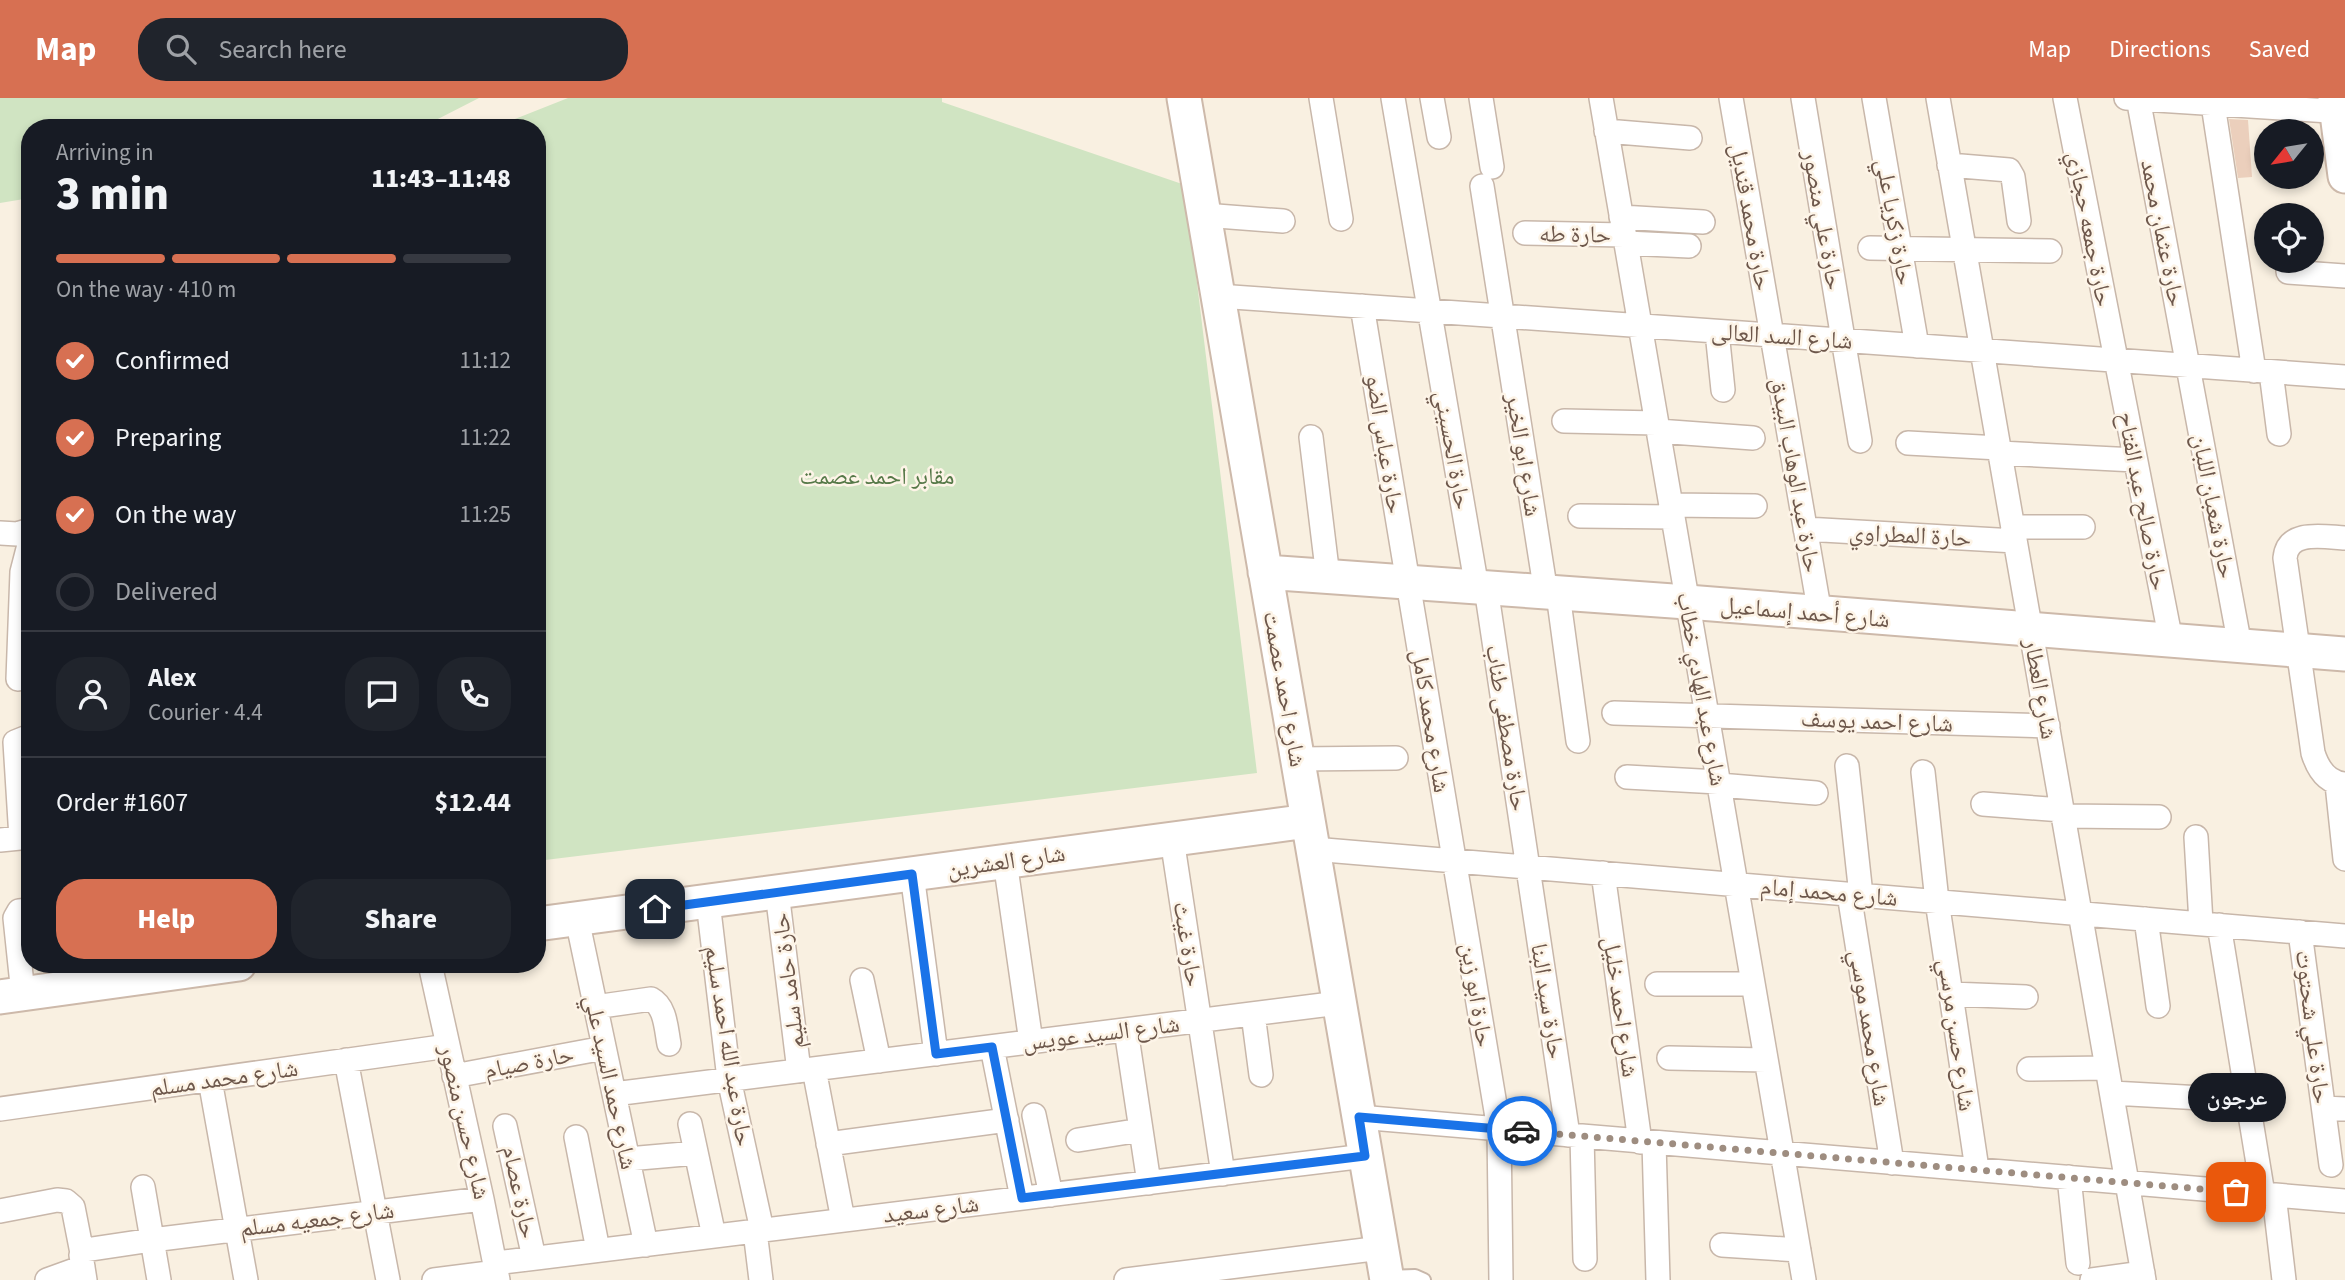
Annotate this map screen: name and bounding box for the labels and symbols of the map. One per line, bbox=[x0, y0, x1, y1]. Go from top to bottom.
north arrow bbox=[2254, 119, 2324, 189]
street label: حارة محمد قنديل bbox=[1720, 141, 1781, 294]
street label: حارة علي منصور bbox=[1792, 146, 1852, 293]
street label: حارة جمعه حجازي bbox=[2056, 149, 2122, 310]
street label: حارة زكريا علي bbox=[1865, 156, 1923, 288]
street label: حارة عثمان محمد bbox=[2131, 157, 2194, 310]
street label: حارة طه bbox=[1539, 216, 1611, 253]
street label: شارع السد العالى bbox=[1710, 314, 1854, 359]
street label: حارة عباس الضو bbox=[1356, 372, 1413, 516]
street label: حارة عبد الوهاب البيدق bbox=[1761, 375, 1830, 575]
street label: حارة الحسيني bbox=[1424, 388, 1480, 512]
street label: شارع ابو الخير bbox=[1496, 390, 1550, 519]
street label: حارة صالح عبد الفتاح bbox=[2108, 409, 2177, 593]
street label: حارة شعبان اللبان bbox=[2182, 431, 2245, 581]
park label: مقابر احمد عصمت bbox=[800, 459, 954, 494]
street label: حارة المطراوي bbox=[1848, 515, 1972, 557]
street label: شارع أحمد إسماعيل bbox=[1719, 588, 1891, 637]
street label: شارع عبد الهادي خطاب bbox=[1666, 589, 1736, 789]
street label: شارع احمد عصمت bbox=[1254, 608, 1315, 770]
street label: شارع العطار bbox=[2014, 635, 2067, 742]
street label: حارة مصطفى طناب bbox=[1476, 642, 1537, 814]
street label: شارع محمد كامل bbox=[1402, 647, 1459, 795]
street label: شارع احمد يوسف bbox=[1800, 701, 1954, 742]
street label: شارع العشرين bbox=[945, 836, 1067, 887]
street label: شارع محمد إمام bbox=[1759, 869, 1899, 916]
pin bbox=[625, 879, 685, 939]
street label: حارة غيث bbox=[1164, 899, 1211, 989]
street label: حارة حامد سليم bbox=[763, 911, 814, 1051]
street label: شارع احمد خليل bbox=[1593, 935, 1648, 1080]
street label: حارة ابو زين bbox=[1451, 940, 1502, 1050]
street label: حارة سيد البنا bbox=[1521, 941, 1574, 1061]
street label: حارة عبد الله احمد سليم bbox=[695, 943, 762, 1149]
street label: شارع محمد موسي bbox=[1839, 947, 1899, 1109]
street label: حارة علي شحتوت bbox=[2285, 948, 2339, 1106]
street label: شارع حسن مرسي bbox=[1927, 957, 1985, 1114]
street label: شارع حمد السيد علي bbox=[574, 992, 646, 1173]
street label: شارع السيد عويس bbox=[1021, 1007, 1182, 1060]
street label: حارة صيام bbox=[481, 1037, 577, 1088]
street label: شارع حسن منصور bbox=[430, 1040, 499, 1203]
street label: شارع محمد مسلم bbox=[148, 1051, 300, 1106]
callout: عرجون bbox=[2187, 1073, 2285, 1122]
courier bbox=[1487, 1096, 1557, 1166]
street label: حارة عصام bbox=[493, 1143, 546, 1242]
pin bbox=[2206, 1162, 2266, 1222]
street label: شارع سعيد bbox=[881, 1186, 981, 1233]
street label: شارع جمعيه مسلم bbox=[238, 1193, 396, 1246]

